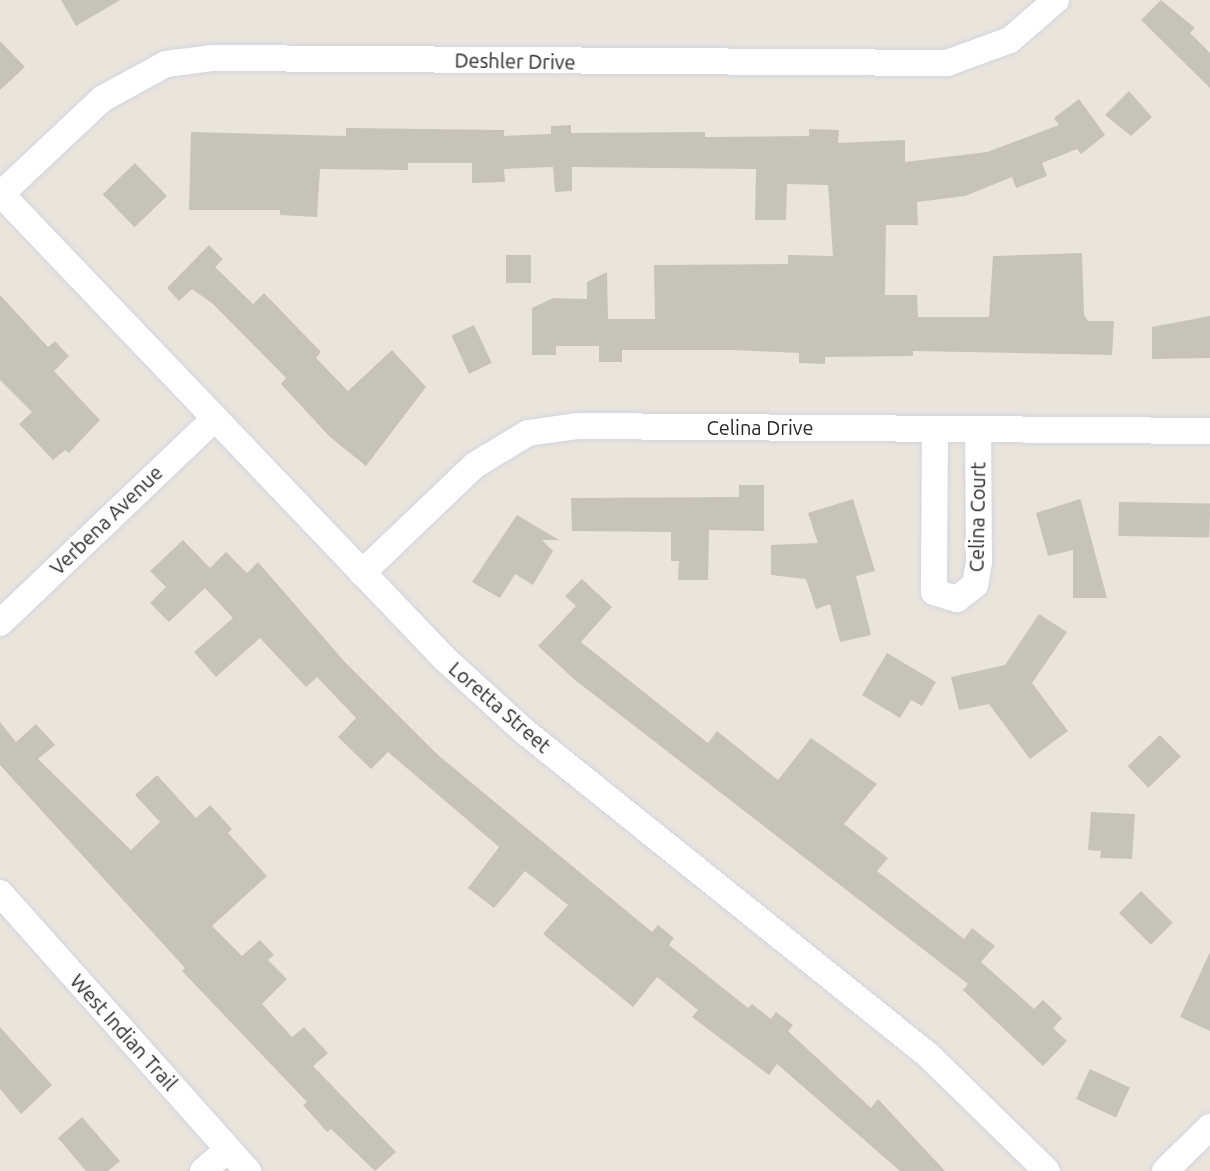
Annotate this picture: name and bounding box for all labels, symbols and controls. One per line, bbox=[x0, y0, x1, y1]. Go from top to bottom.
street label: Deshler Drive bbox=[454, 48, 576, 74]
street label: Celina Drive bbox=[707, 415, 813, 439]
street label: Verbena Avenue bbox=[45, 460, 167, 580]
street label: Celina Court bbox=[964, 462, 990, 572]
street label: Loretta Street bbox=[444, 656, 556, 758]
street label: West Indian Trail bbox=[66, 969, 182, 1095]

